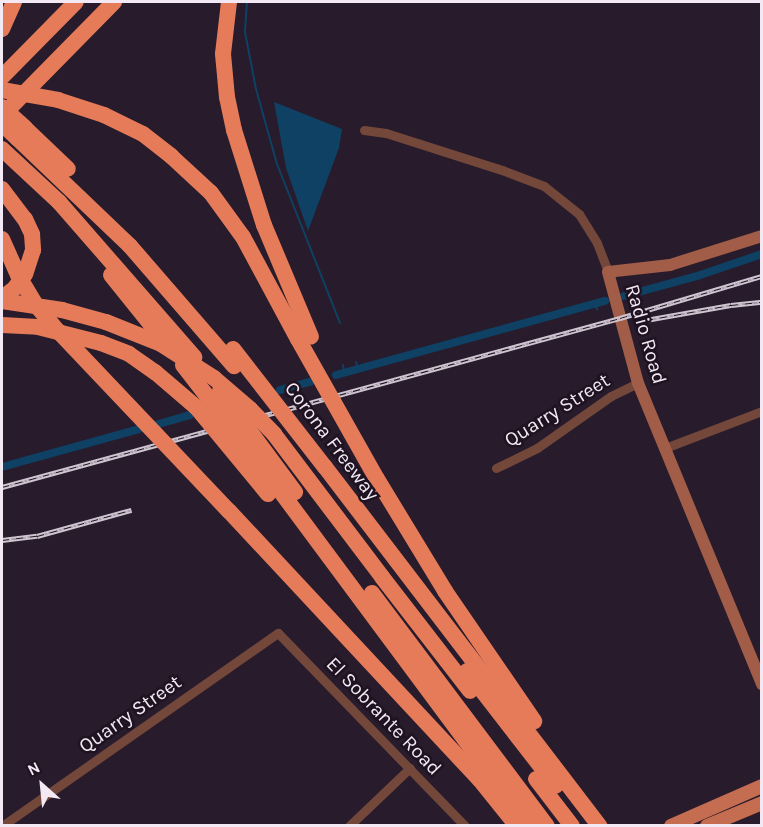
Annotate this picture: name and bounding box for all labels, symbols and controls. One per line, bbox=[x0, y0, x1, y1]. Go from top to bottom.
street label: Radio Road bbox=[620, 281, 672, 387]
street label: Quarry Street bbox=[500, 368, 614, 452]
street label: Corona Freeway bbox=[280, 377, 384, 505]
street label: El Sobrante Road bbox=[321, 652, 447, 780]
street label: Quarry Street bbox=[74, 670, 186, 758]
north arrow bbox=[12, 755, 72, 815]
text: N bbox=[24, 757, 43, 780]

